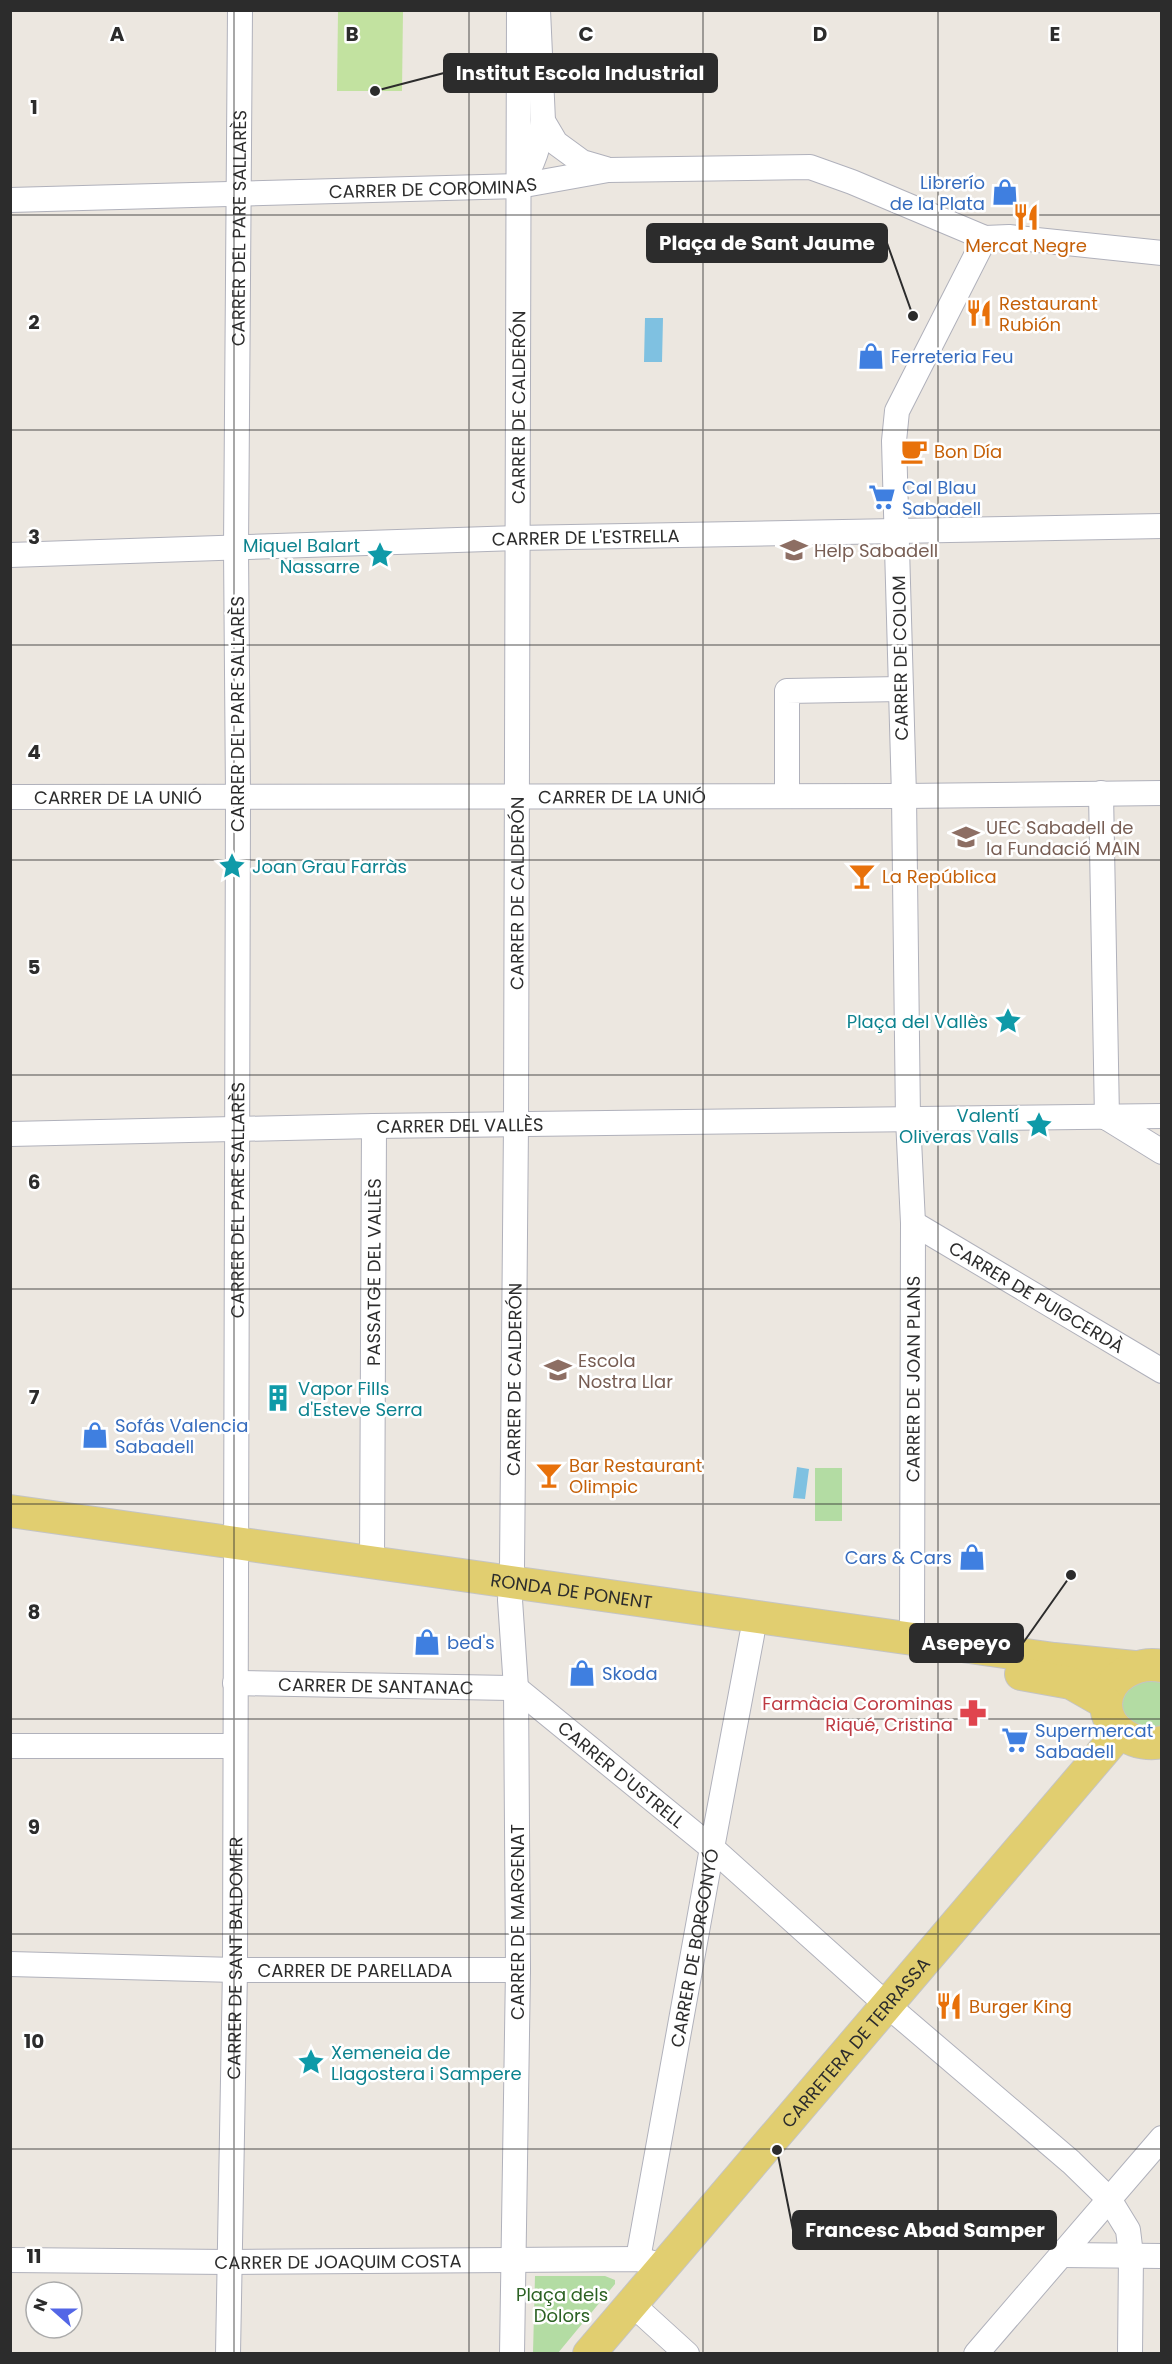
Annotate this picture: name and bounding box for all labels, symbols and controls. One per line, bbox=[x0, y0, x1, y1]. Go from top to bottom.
text: A bbox=[110, 20, 125, 48]
text: B bbox=[345, 20, 359, 48]
text: C bbox=[578, 20, 594, 48]
text: D bbox=[813, 20, 827, 48]
text: E bbox=[1050, 20, 1060, 48]
callout: Institut Escola Industrial bbox=[444, 54, 717, 92]
text: Institut Escola Industrial bbox=[456, 59, 704, 87]
text: 1 bbox=[30, 93, 38, 121]
street label: CARRER DEL PARE SALLARÈS bbox=[225, 110, 252, 346]
place label: Librerío de la Plata bbox=[890, 170, 985, 216]
street label: CARRER DE COROMINAS bbox=[328, 171, 539, 204]
shop icon: Librerío de la Plata bbox=[990, 177, 1020, 207]
restaurant icon: Mercat Negre bbox=[1011, 202, 1041, 232]
callout: Plaça de Sant Jaume bbox=[647, 224, 887, 262]
text: Plaça de Sant Jaume bbox=[659, 229, 875, 257]
place label: Mercat Negre bbox=[965, 233, 1087, 258]
place label: Restaurant Rubión bbox=[999, 291, 1098, 337]
restaurant icon: Restaurant Rubión bbox=[964, 298, 994, 328]
text: 2 bbox=[28, 308, 40, 336]
street label: CARRER DE CALDERÓN bbox=[505, 311, 531, 504]
shop icon: Ferreteria Feu bbox=[856, 341, 886, 371]
place label: Ferreteria Feu bbox=[891, 344, 1013, 369]
cafe icon: Bon Día bbox=[899, 436, 929, 466]
place label: Bon Día bbox=[934, 439, 1002, 464]
place label: Cal Blau Sabadell bbox=[902, 475, 981, 521]
supermarket icon: Cal Blau Sabadell bbox=[867, 482, 897, 512]
street label: CARRER DE L'ESTRELLA bbox=[491, 522, 680, 551]
text: 3 bbox=[28, 523, 40, 551]
place label: Miquel Balart Nassarre bbox=[243, 533, 360, 579]
school or university icon: Help Sabadell bbox=[779, 535, 809, 565]
place label: Help Sabadell bbox=[814, 538, 938, 563]
place icon: Miquel Balart Nassarre bbox=[365, 540, 395, 570]
street label: CARRER DE COLOM bbox=[886, 575, 914, 741]
street label: CARRER DEL PARE SALLARÈS bbox=[225, 596, 250, 832]
text: 4 bbox=[27, 738, 41, 766]
street label: CARRER DE LA UNIÓ bbox=[34, 784, 202, 809]
street label: CARRER DE LA UNIÓ bbox=[538, 784, 706, 809]
street label: CARRER DE CALDERÓN bbox=[504, 797, 529, 990]
place label: UEC Sabadell de la Fundació MAIN bbox=[986, 815, 1140, 861]
school or university icon: UEC Sabadell de la Fundació MAIN bbox=[951, 822, 981, 852]
place icon: Joan Grau Farràs bbox=[217, 851, 247, 881]
place label: Joan Grau Farràs bbox=[252, 854, 407, 879]
bar icon: La República bbox=[847, 861, 877, 891]
place label: La República bbox=[882, 864, 997, 889]
text: 5 bbox=[28, 953, 41, 981]
place icon: Plaça del Vallès bbox=[993, 1006, 1023, 1036]
place label: Plaça del Vallès bbox=[847, 1009, 988, 1034]
street label: CARRER DEL PARE SALLARÈS bbox=[224, 1082, 250, 1318]
place label: Valentí Oliveras Valls bbox=[899, 1103, 1019, 1149]
place icon: Valentí Oliveras Valls bbox=[1024, 1110, 1054, 1140]
street label: CARRER DEL VALLÈS bbox=[376, 1111, 544, 1138]
text: 6 bbox=[28, 1168, 40, 1196]
street label: PASSATGE DEL VALLÈS bbox=[360, 1178, 386, 1366]
street label: CARRER DE PUIGCERDÀ bbox=[945, 1235, 1129, 1358]
street label: CARRER DE JOAN PLANS bbox=[900, 1276, 925, 1482]
street label: CARRER DE CALDERÓN bbox=[500, 1283, 527, 1476]
place label: Escola Nostra Llar bbox=[578, 1348, 673, 1394]
school or university icon: Escola Nostra Llar bbox=[543, 1355, 573, 1385]
place label: Vapor Fills d'Esteve Serra bbox=[298, 1376, 423, 1422]
text: 7 bbox=[29, 1383, 40, 1411]
building icon: Vapor Fills d'Esteve Serra bbox=[263, 1383, 293, 1413]
place label: Sofás Valencia Sabadell bbox=[115, 1413, 248, 1459]
shop icon: Sofás Valencia Sabadell bbox=[80, 1420, 110, 1450]
place label: Bar Restaurant Olimpic bbox=[569, 1453, 702, 1499]
bar icon: Bar Restaurant Olimpic bbox=[534, 1460, 564, 1490]
shop icon: Cars & Cars bbox=[957, 1542, 987, 1572]
place label: Cars & Cars bbox=[845, 1545, 952, 1570]
street label: RONDA DE PONENT bbox=[489, 1567, 654, 1614]
text: 8 bbox=[28, 1598, 40, 1626]
callout: Asepeyo bbox=[910, 1624, 1023, 1662]
shop icon: bed's bbox=[412, 1627, 442, 1657]
text: Asepeyo bbox=[921, 1629, 1011, 1657]
place label: bed's bbox=[447, 1630, 495, 1655]
shop icon: Skoda bbox=[567, 1658, 597, 1688]
place label: Skoda bbox=[602, 1661, 658, 1686]
street label: CARRER DE SANTANAC bbox=[278, 1671, 474, 1700]
place label: Farmàcia Corominas Riqué, Cristina bbox=[762, 1691, 953, 1737]
pharmacy icon: Farmàcia Corominas Riqué, Cristina bbox=[958, 1698, 988, 1728]
street label: CARRER D'USTRELL bbox=[553, 1715, 690, 1833]
place label: Supermercat Sabadell bbox=[1035, 1718, 1153, 1764]
supermarket icon: Supermercat Sabadell bbox=[1000, 1725, 1030, 1755]
text: 9 bbox=[28, 1813, 40, 1841]
street label: CARRER DE MARGENAT bbox=[505, 1824, 530, 2020]
street label: CARRER DE SANT BALDOMER bbox=[221, 1836, 248, 2080]
street label: CARRER DE BORGONYÓ bbox=[664, 1847, 724, 2049]
street label: CARRETERA DE TERRASSA bbox=[775, 1951, 935, 2133]
street label: CARRER DE PARELLADA bbox=[257, 1958, 452, 1983]
restaurant icon: Burger King bbox=[934, 1991, 964, 2021]
place label: Burger King bbox=[969, 1994, 1072, 2019]
text: 10 bbox=[24, 2027, 44, 2055]
place label: Xemeneia de Llagostera i Sampere bbox=[331, 2040, 522, 2086]
place icon: Xemeneia de Llagostera i Sampere bbox=[296, 2047, 326, 2077]
callout: Francesc Abad Samper bbox=[793, 2211, 1056, 2249]
text: Francesc Abad Samper bbox=[805, 2216, 1045, 2244]
text: 11 bbox=[26, 2242, 42, 2270]
street label: CARRER DE JOAQUIM COSTA bbox=[214, 2248, 462, 2275]
north arrow bbox=[24, 2280, 84, 2340]
park label: Plaça dels Dolors bbox=[516, 2282, 608, 2328]
text: N bbox=[28, 2295, 53, 2315]

